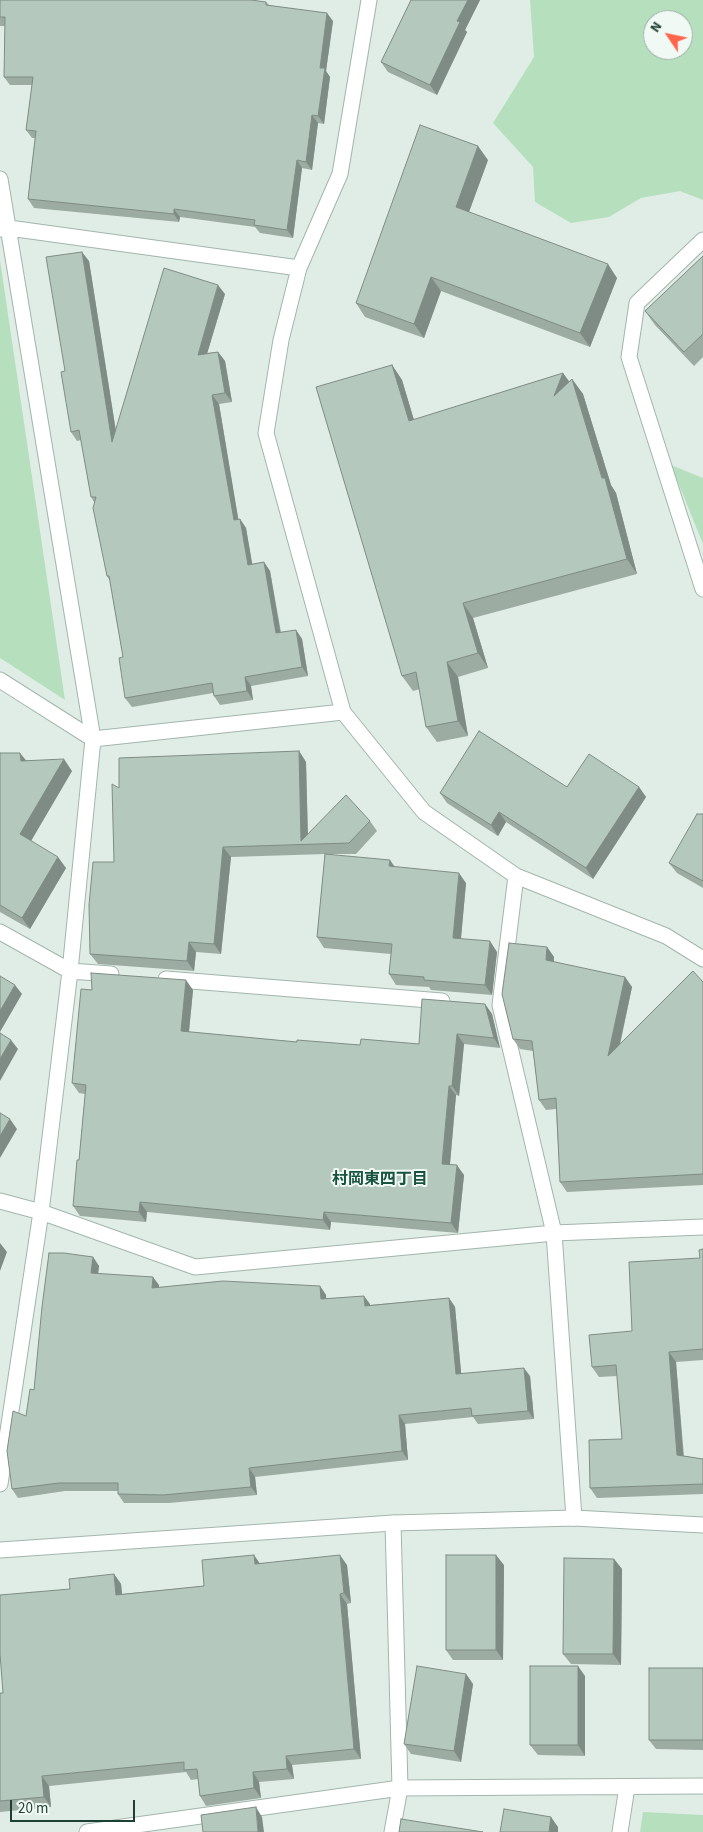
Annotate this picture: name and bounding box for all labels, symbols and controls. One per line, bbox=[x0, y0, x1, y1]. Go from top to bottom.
north arrow bbox=[643, 10, 693, 60]
text: N bbox=[645, 18, 667, 37]
district label: 村岡東四丁目 bbox=[332, 1170, 428, 1190]
scale bar bbox=[12, 1790, 138, 1822]
text: 20 m bbox=[18, 1798, 48, 1819]

